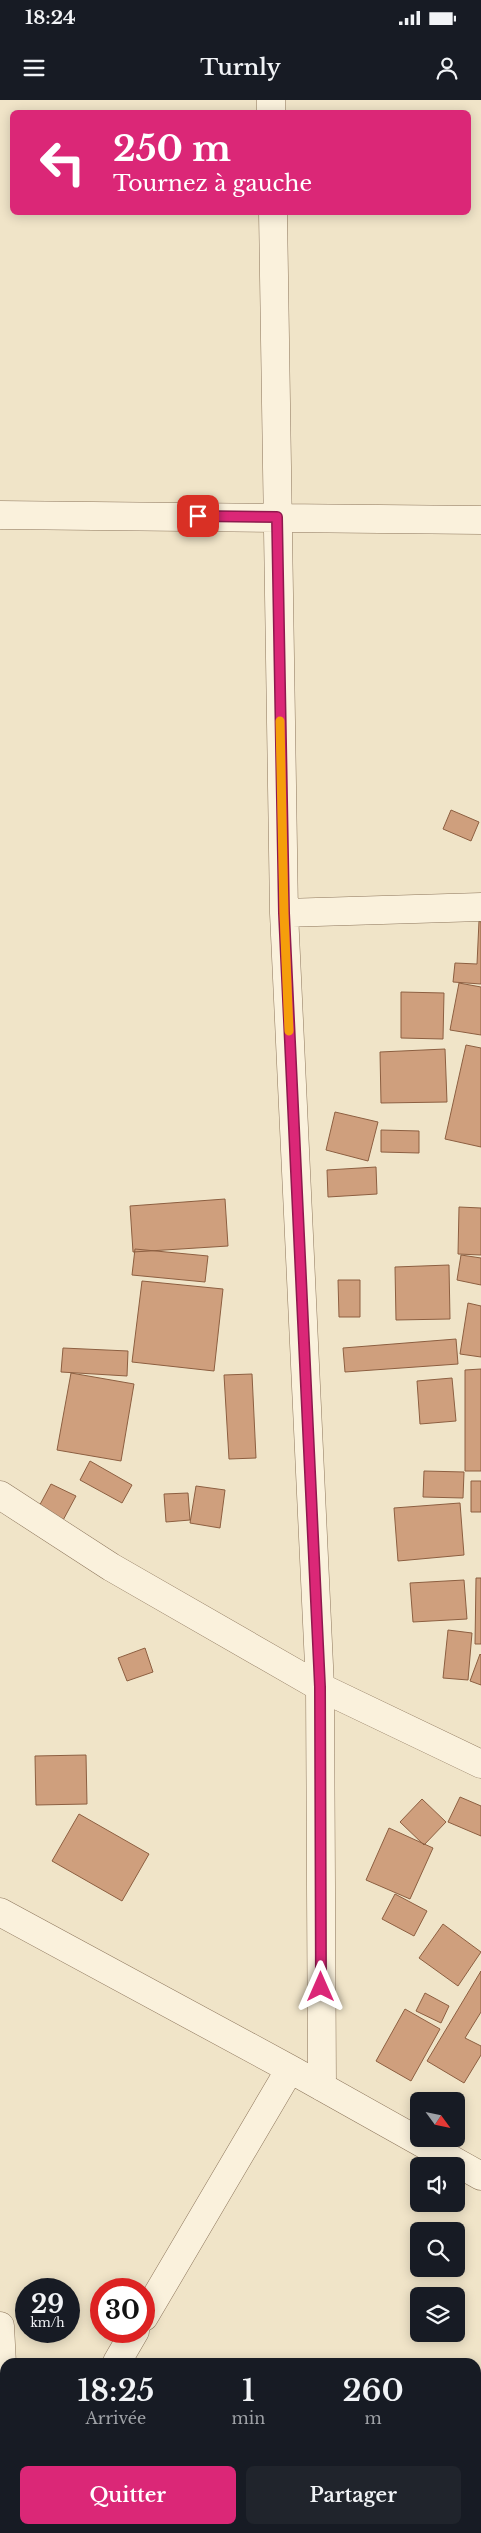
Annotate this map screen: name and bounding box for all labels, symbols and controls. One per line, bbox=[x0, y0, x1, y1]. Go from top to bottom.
text: 18:24 bbox=[25, 6, 76, 29]
icon: menu bbox=[20, 54, 48, 82]
text: Turnly bbox=[200, 54, 281, 81]
icon: person bbox=[433, 54, 461, 82]
text: 250 m bbox=[113, 127, 231, 170]
icon: left bbox=[30, 130, 95, 195]
text: Tournez à gauche bbox=[113, 170, 312, 197]
pin bbox=[177, 495, 219, 537]
icon: arrive bbox=[184, 502, 212, 530]
position arrow bbox=[294, 1960, 346, 2012]
north arrow bbox=[410, 2092, 465, 2148]
map controls bbox=[410, 2092, 465, 2342]
button: sound bbox=[410, 2157, 465, 2212]
button: search bbox=[410, 2222, 465, 2277]
speed limit sign: 30 bbox=[90, 2278, 155, 2343]
button: layers bbox=[410, 2287, 465, 2342]
text: 29 bbox=[31, 2289, 64, 2320]
text: km/h bbox=[30, 2315, 65, 2330]
text: 18:25 bbox=[77, 2372, 154, 2409]
text: 1 bbox=[242, 2372, 255, 2409]
text: 260 bbox=[342, 2372, 404, 2409]
text: Arrivée bbox=[85, 2408, 146, 2428]
text: min bbox=[232, 2408, 265, 2428]
text: m bbox=[365, 2408, 382, 2428]
button: Quitter bbox=[20, 2466, 236, 2524]
button: Partager bbox=[246, 2466, 461, 2524]

